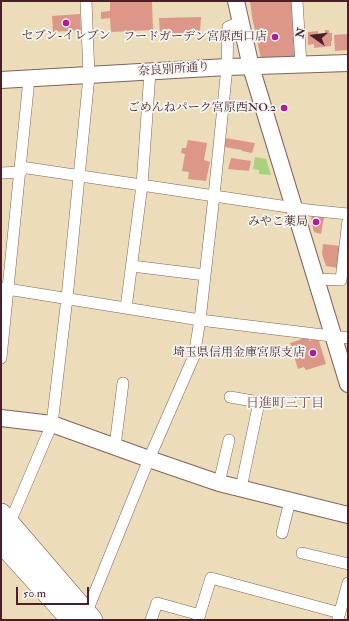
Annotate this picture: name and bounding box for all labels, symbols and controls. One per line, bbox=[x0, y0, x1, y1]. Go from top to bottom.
north arrow bbox=[293, 16, 333, 56]
marker: セブン-イレブン bbox=[61, 18, 71, 28]
text: N bbox=[293, 27, 308, 39]
place label: セブン-イレブン bbox=[21, 29, 111, 43]
place label: フードガーデン宮原西口店 bbox=[123, 30, 267, 44]
marker: フードガーデン宮原西口店 bbox=[270, 32, 280, 42]
street label: 奈良別所通り bbox=[138, 60, 210, 80]
place label: ごめんねパーク宮原西NO.2 bbox=[128, 101, 276, 115]
marker: ごめんねパーク宮原西NO.2 bbox=[279, 103, 289, 113]
place label: みやこ薬局 bbox=[248, 215, 308, 229]
marker: みやこ薬局 bbox=[311, 217, 321, 227]
place label: 埼玉県信用金庫宮原支店 bbox=[173, 346, 305, 360]
marker: 埼玉県信用金庫宮原支店 bbox=[308, 348, 318, 358]
district label: 日進町三丁目 bbox=[246, 396, 324, 412]
scale bar bbox=[18, 579, 91, 605]
text: 50 m bbox=[23, 586, 46, 601]

